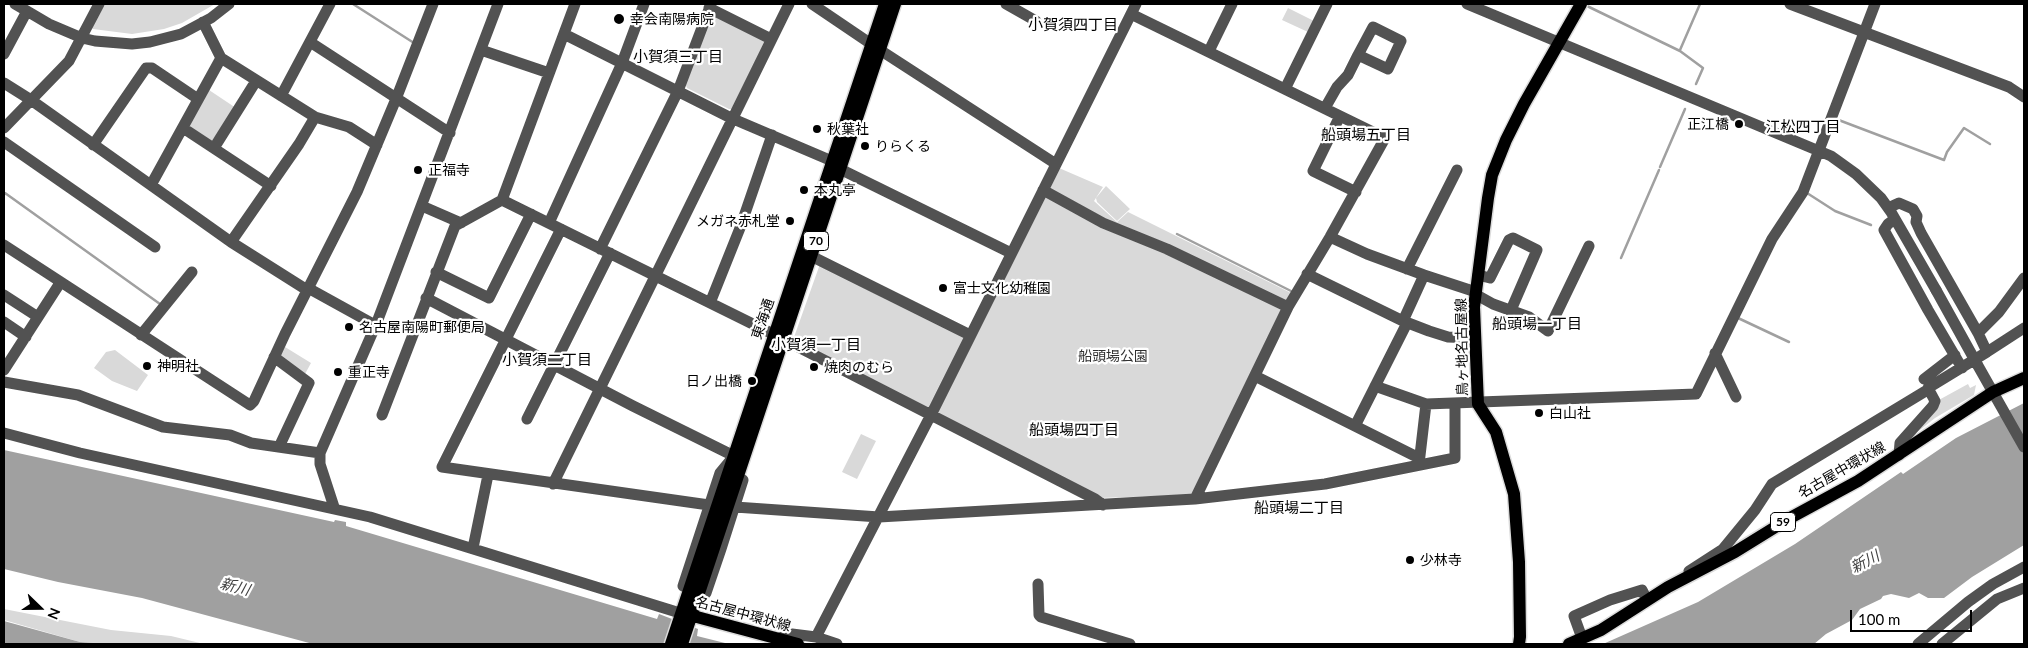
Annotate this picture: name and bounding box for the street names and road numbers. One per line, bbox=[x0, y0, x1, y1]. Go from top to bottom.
road number: 70 bbox=[804, 232, 828, 250]
street label: 東海通 bbox=[748, 296, 778, 342]
street label: 鳥ヶ地名古屋線 bbox=[1453, 298, 1471, 396]
street label: 名古屋中環状線 bbox=[1795, 438, 1889, 502]
road number: 59 bbox=[1770, 512, 1796, 532]
street label: 名古屋中環状線 bbox=[693, 593, 793, 635]

